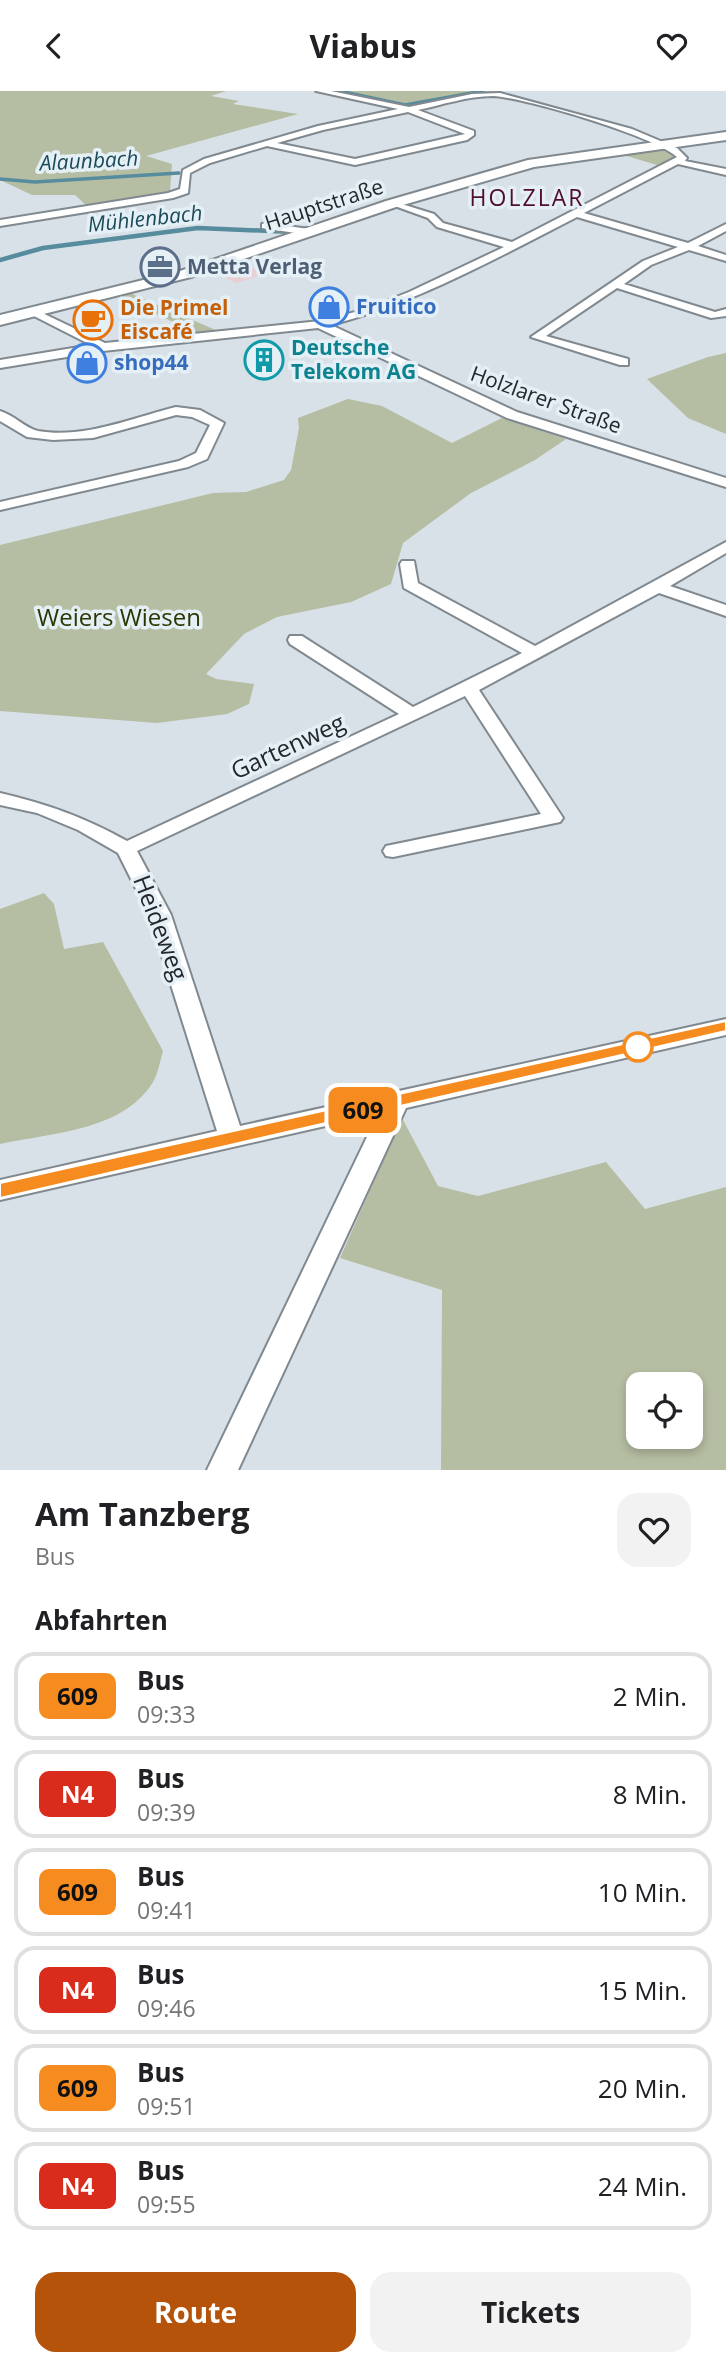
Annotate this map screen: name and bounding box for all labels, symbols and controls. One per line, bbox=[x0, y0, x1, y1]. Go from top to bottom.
text: Viabus bbox=[309, 24, 417, 67]
icon: back bbox=[35, 27, 73, 65]
icon: heart bbox=[653, 27, 691, 65]
water label: Alaunbach bbox=[37, 143, 139, 177]
street label: Hauptstraße bbox=[261, 172, 386, 236]
district label: HOLZLAR bbox=[470, 181, 584, 213]
water label: Mühlenbach bbox=[86, 198, 204, 238]
office icon: Metta Verlag bbox=[139, 246, 181, 288]
place label: Metta Verlag bbox=[187, 252, 322, 280]
shop icon: Fruitico bbox=[308, 286, 350, 328]
place label: Fruitico bbox=[356, 292, 437, 320]
place label: Die Primel Eiscafé bbox=[120, 293, 228, 345]
cafe icon: Die Primel Eiscafé bbox=[72, 299, 114, 341]
place label: Deutsche Telekom AG bbox=[291, 333, 416, 385]
building icon: Deutsche Telekom AG bbox=[243, 339, 285, 381]
shop icon: shop44 bbox=[66, 342, 108, 384]
place label: shop44 bbox=[114, 348, 189, 376]
street label: Holzlarer Straße bbox=[467, 359, 626, 439]
park label: Weiers Wiesen bbox=[37, 600, 201, 633]
street label: Gartenweg bbox=[225, 705, 350, 786]
street label: Heideweg bbox=[126, 870, 197, 985]
unlabelled marker bbox=[623, 1032, 653, 1062]
line badge: 609 bbox=[323, 1087, 403, 1133]
text: 609 bbox=[342, 1093, 384, 1126]
map controls bbox=[626, 1372, 703, 1449]
button: locate bbox=[626, 1372, 703, 1449]
text: Am Tanzberg bbox=[35, 1491, 250, 1536]
button: heart bbox=[617, 1493, 691, 1567]
text: Bus bbox=[35, 1540, 75, 1572]
text: Abfahrten bbox=[35, 1602, 168, 1638]
text: Bus bbox=[137, 1662, 184, 1698]
text: 2 Min. bbox=[613, 1678, 687, 1714]
text: 609 bbox=[57, 1679, 98, 1712]
text: 09:33 bbox=[137, 1698, 196, 1730]
text: Bus bbox=[137, 1760, 184, 1796]
text: 8 Min. bbox=[613, 1776, 687, 1812]
text: N4 bbox=[61, 1777, 94, 1810]
text: 09:39 bbox=[137, 1796, 196, 1828]
text: Bus bbox=[137, 1858, 184, 1894]
text: 10 Min. bbox=[598, 1874, 687, 1910]
text: 609 bbox=[57, 1875, 98, 1908]
text: 09:41 bbox=[137, 1894, 196, 1926]
text: Bus bbox=[137, 1956, 184, 1992]
text: 15 Min. bbox=[598, 1972, 687, 2008]
text: N4 bbox=[61, 1973, 94, 2006]
text: 09:46 bbox=[137, 1992, 196, 2024]
text: Bus bbox=[137, 2054, 184, 2090]
text: 20 Min. bbox=[598, 2070, 687, 2106]
text: 609 bbox=[57, 2071, 98, 2104]
text: 09:51 bbox=[137, 2090, 196, 2122]
text: Bus bbox=[137, 2152, 184, 2188]
text: 24 Min. bbox=[598, 2168, 687, 2204]
text: N4 bbox=[61, 2169, 94, 2202]
text: 09:55 bbox=[137, 2188, 196, 2220]
button: Route bbox=[35, 2272, 356, 2352]
button: Tickets bbox=[370, 2272, 691, 2352]

